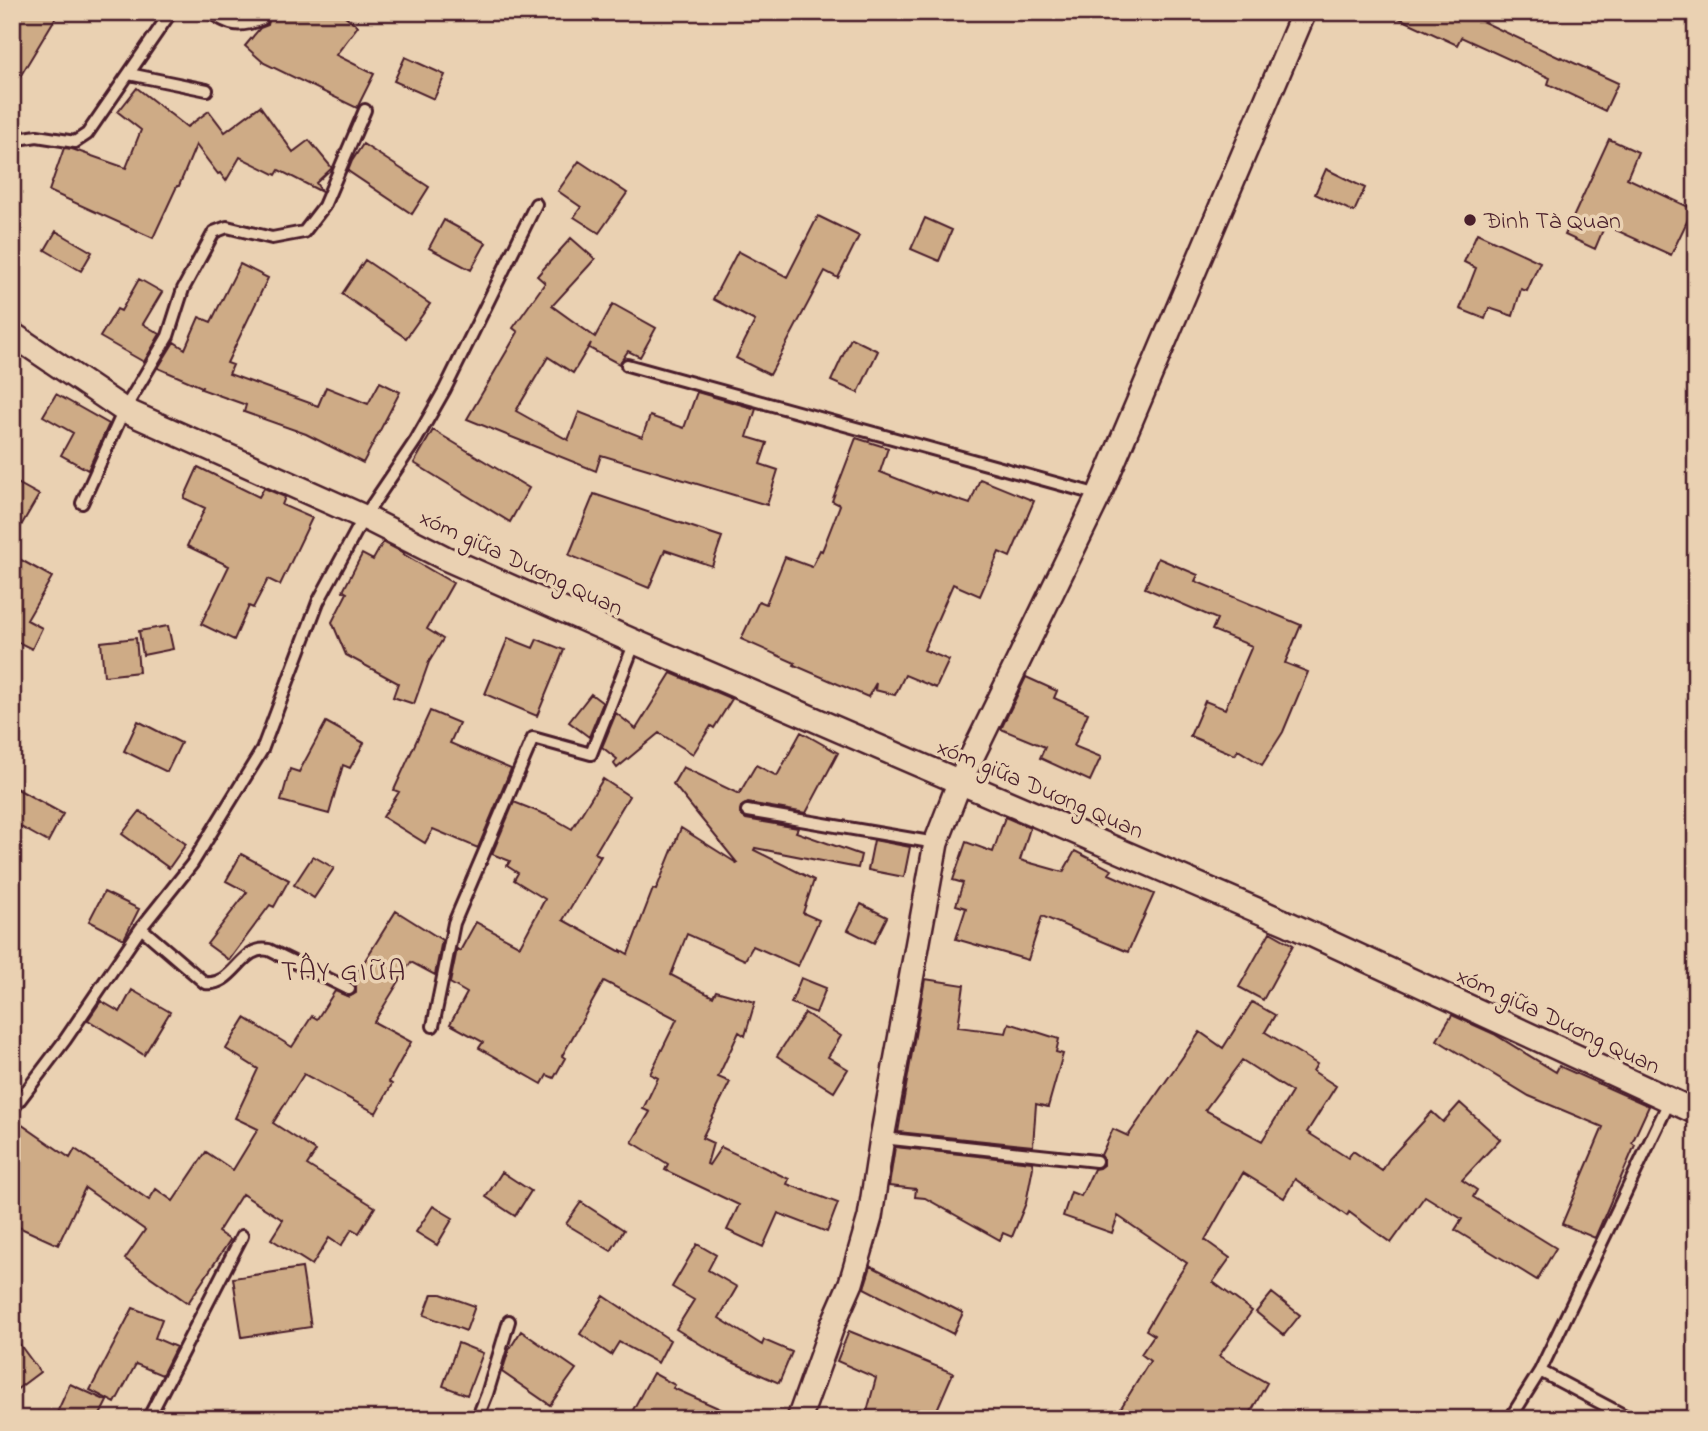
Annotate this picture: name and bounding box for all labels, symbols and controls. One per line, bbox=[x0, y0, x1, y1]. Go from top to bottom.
place label: Đinh Tà Quan bbox=[1483, 205, 1621, 240]
marker: Đinh Tà Quan bbox=[1462, 212, 1478, 228]
street label: xóm giữa Dương Quan bbox=[412, 501, 629, 627]
street label: xóm giữa Dương Quan bbox=[930, 731, 1149, 850]
district label: TÂY GIỮA bbox=[281, 952, 407, 994]
street label: xóm giữa Dương Quan bbox=[1449, 959, 1666, 1085]

